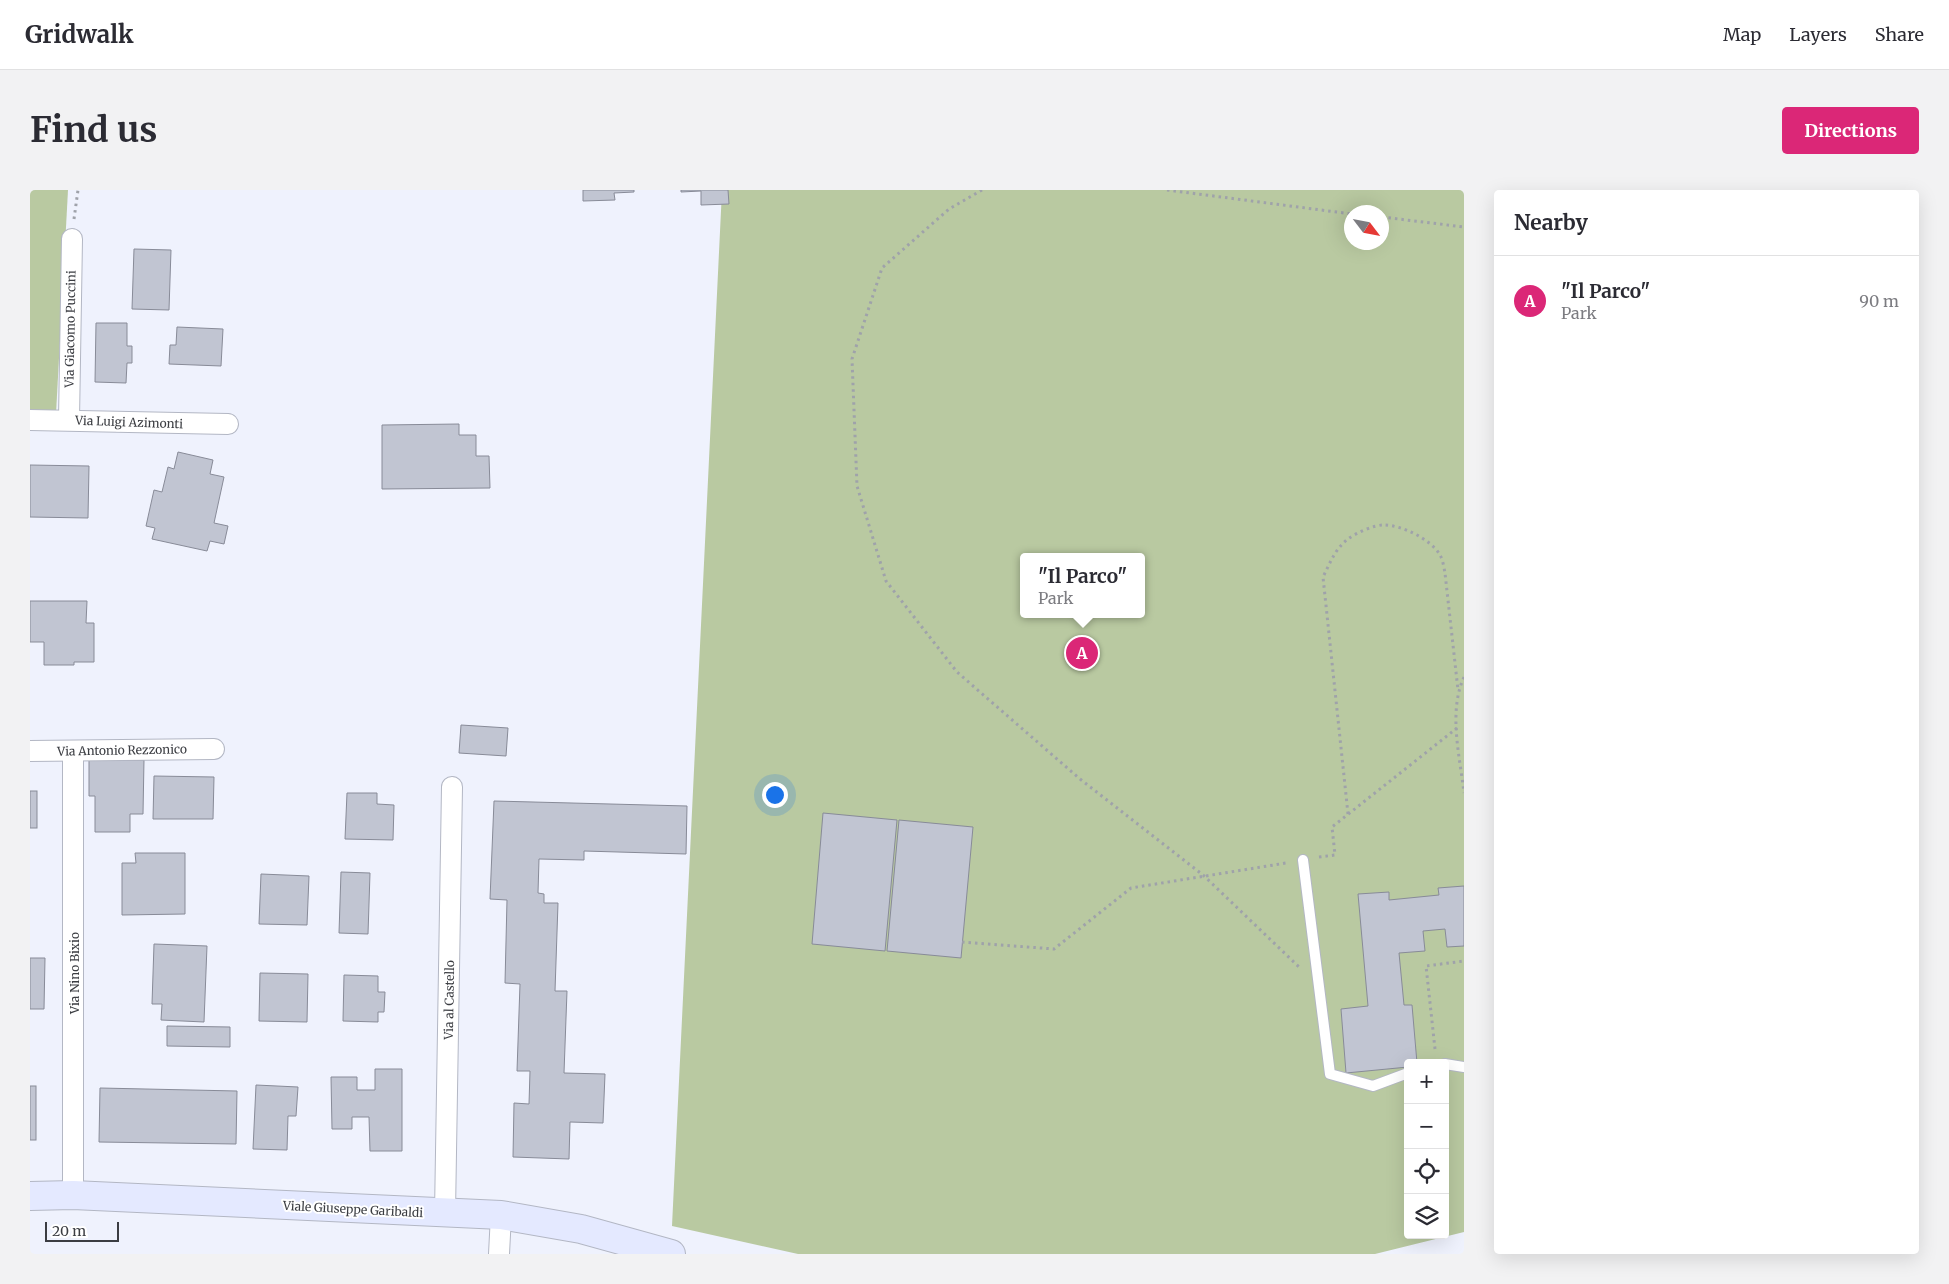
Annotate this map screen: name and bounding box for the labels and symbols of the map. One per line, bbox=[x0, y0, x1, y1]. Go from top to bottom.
north arrow bbox=[1344, 205, 1389, 250]
street label: Via Giacomo Puccini bbox=[61, 270, 79, 389]
street label: Via Luigi Azimonti bbox=[74, 413, 183, 431]
pin: A bbox=[1066, 634, 1098, 672]
street label: Via Antonio Rezzonico bbox=[56, 741, 187, 759]
your location bbox=[762, 782, 788, 808]
street label: Via Nino Bixio bbox=[67, 932, 82, 1015]
street label: Via al Castello bbox=[441, 960, 457, 1041]
street label: Viale Giuseppe Garibaldi bbox=[282, 1198, 424, 1220]
scale bar bbox=[45, 1219, 119, 1242]

